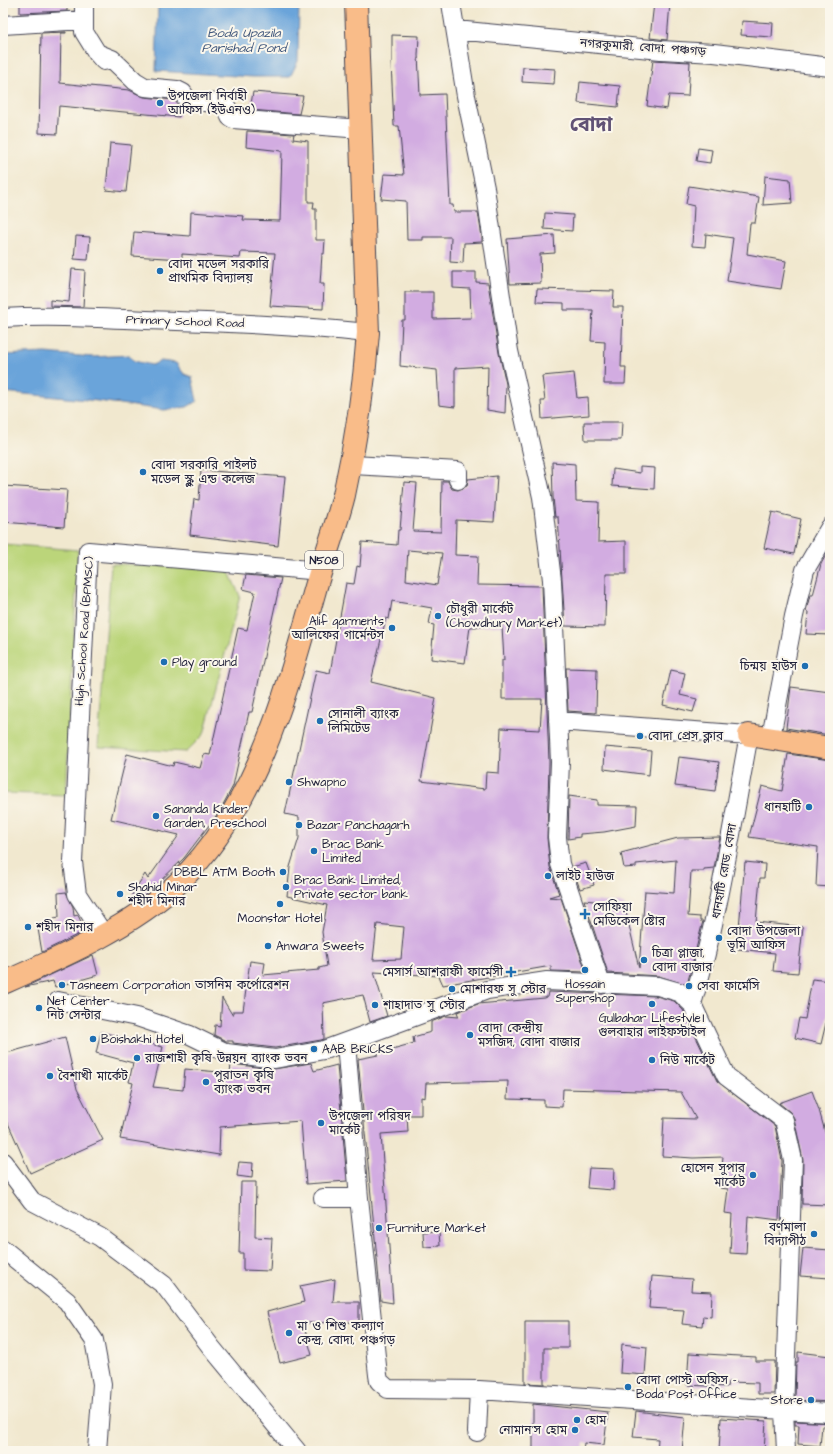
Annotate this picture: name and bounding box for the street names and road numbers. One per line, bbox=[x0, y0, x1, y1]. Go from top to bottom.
street label: নগরকুমারী, বোদা, পঞ্চগড় bbox=[578, 35, 707, 60]
street label: Primary School Road bbox=[125, 311, 245, 333]
road number: N508 bbox=[305, 551, 343, 569]
street label: High School Road (BPMSC) bbox=[71, 556, 99, 706]
street label: ধানহাটি রোড, বোদা bbox=[708, 821, 741, 920]

